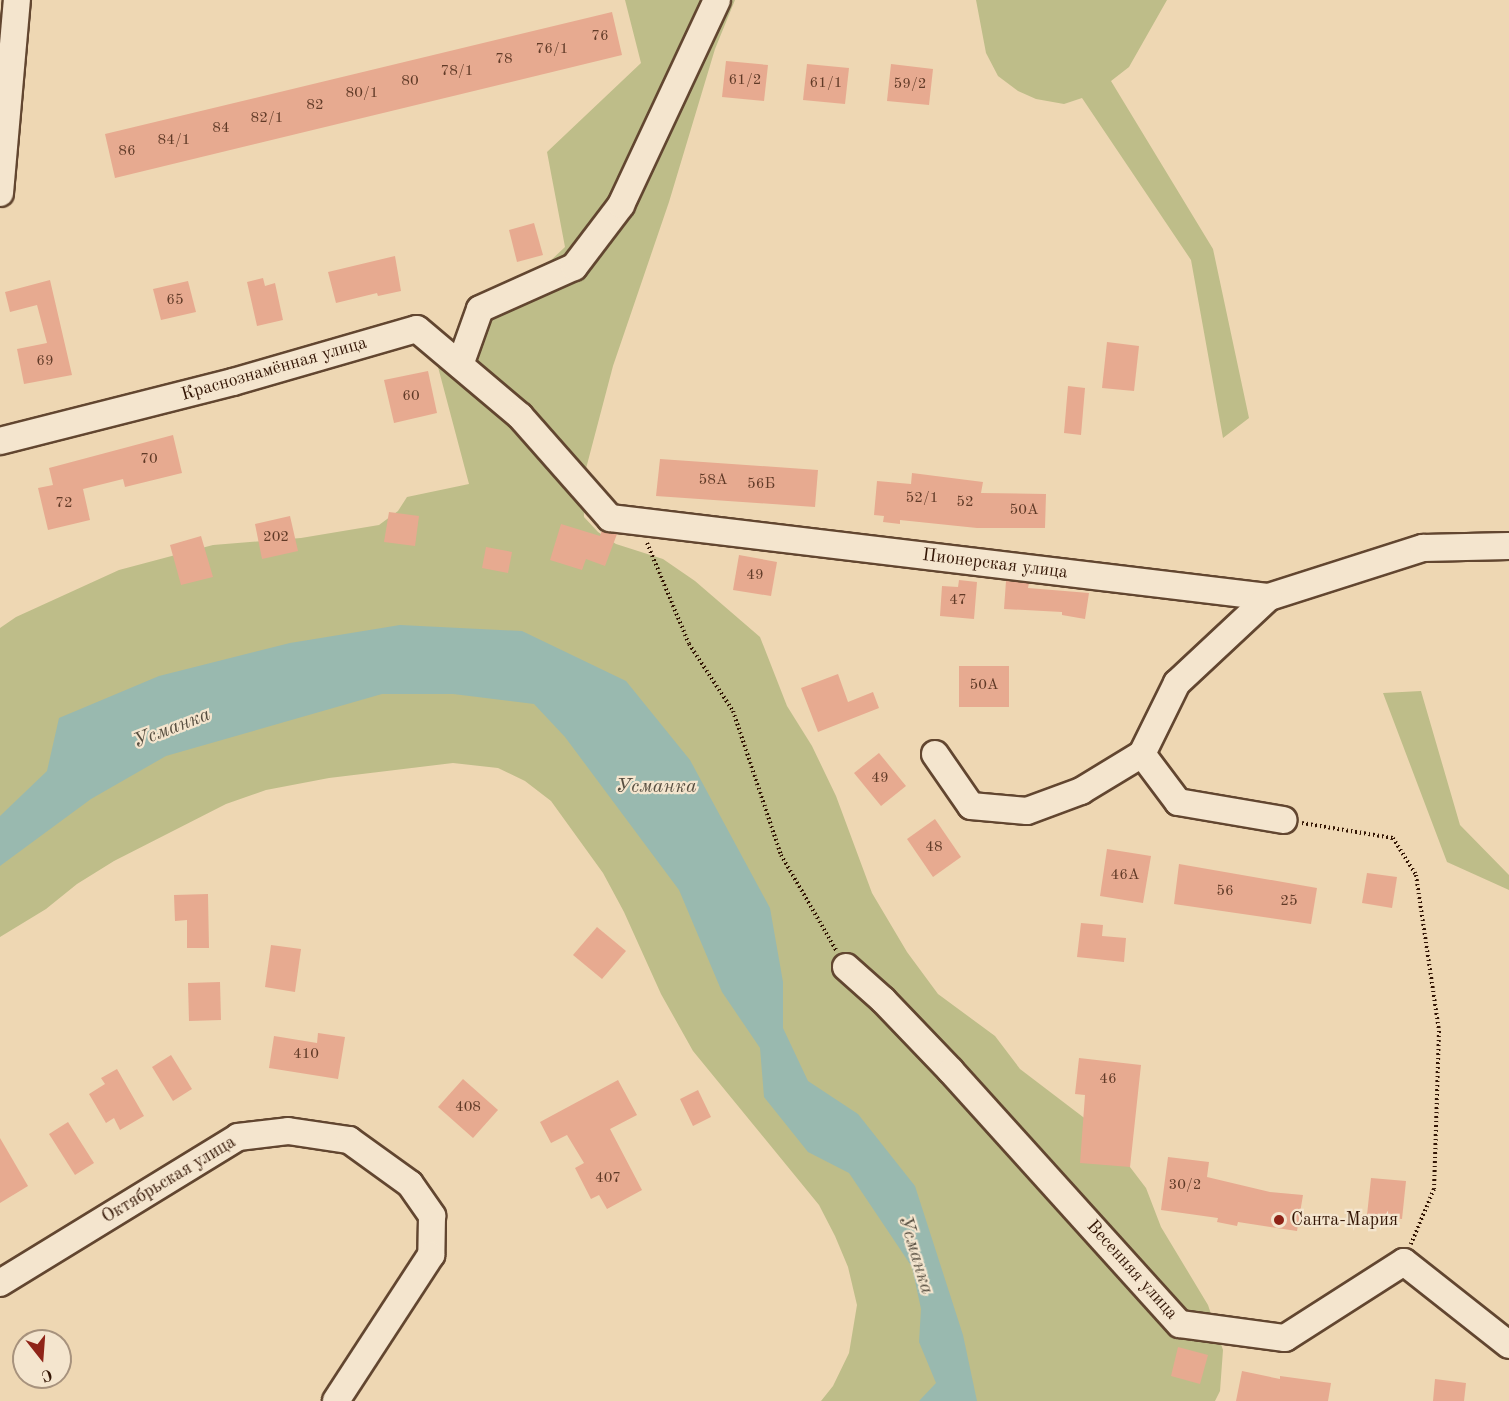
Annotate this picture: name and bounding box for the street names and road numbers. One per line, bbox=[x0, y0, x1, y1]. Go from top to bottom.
street label: Краснознамённая улица bbox=[179, 332, 369, 406]
street label: Пионерская улица bbox=[921, 544, 1069, 584]
street label: Октябрьская улица bbox=[98, 1132, 240, 1228]
street label: Весенняя улица bbox=[1082, 1216, 1182, 1324]

